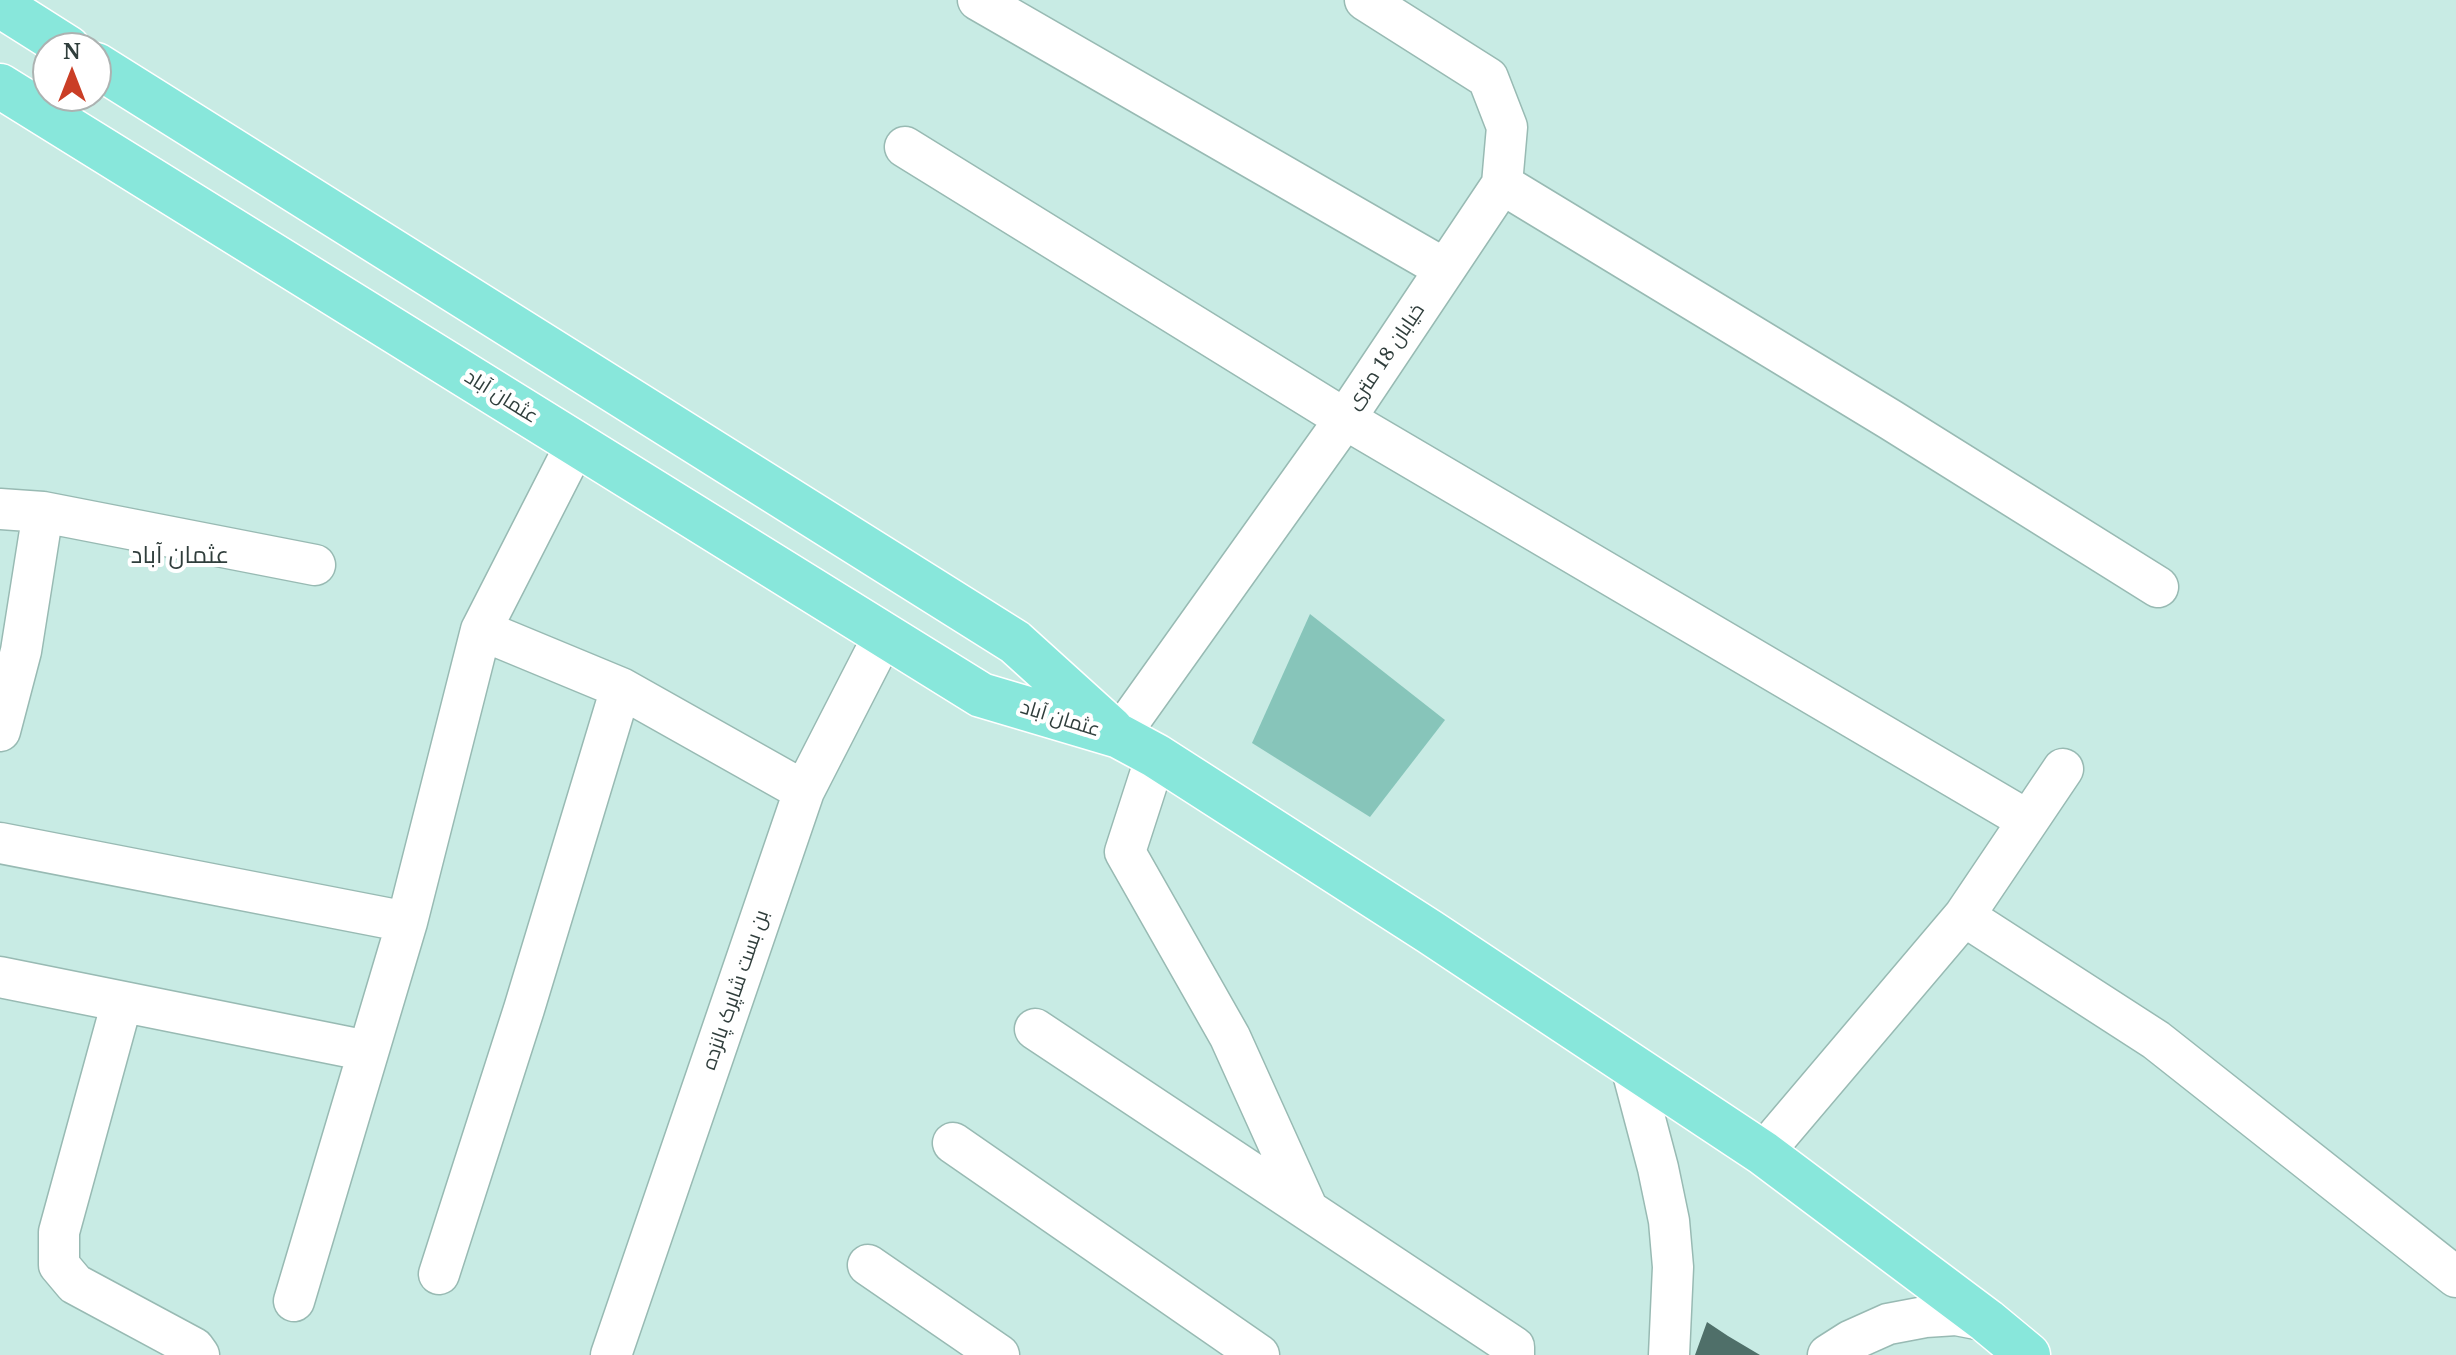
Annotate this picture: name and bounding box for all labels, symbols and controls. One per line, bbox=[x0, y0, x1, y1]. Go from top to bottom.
north arrow bbox=[32, 32, 112, 112]
text: N bbox=[63, 35, 81, 65]
street label: خیابان 18 متری bbox=[1342, 299, 1430, 415]
street label: عثمان آباد bbox=[460, 365, 542, 429]
district label: عثمان آباد bbox=[131, 542, 229, 570]
street label: عثمان آباد bbox=[1017, 696, 1103, 742]
street label: بن بست شاپرک پانزده bbox=[697, 907, 775, 1073]

